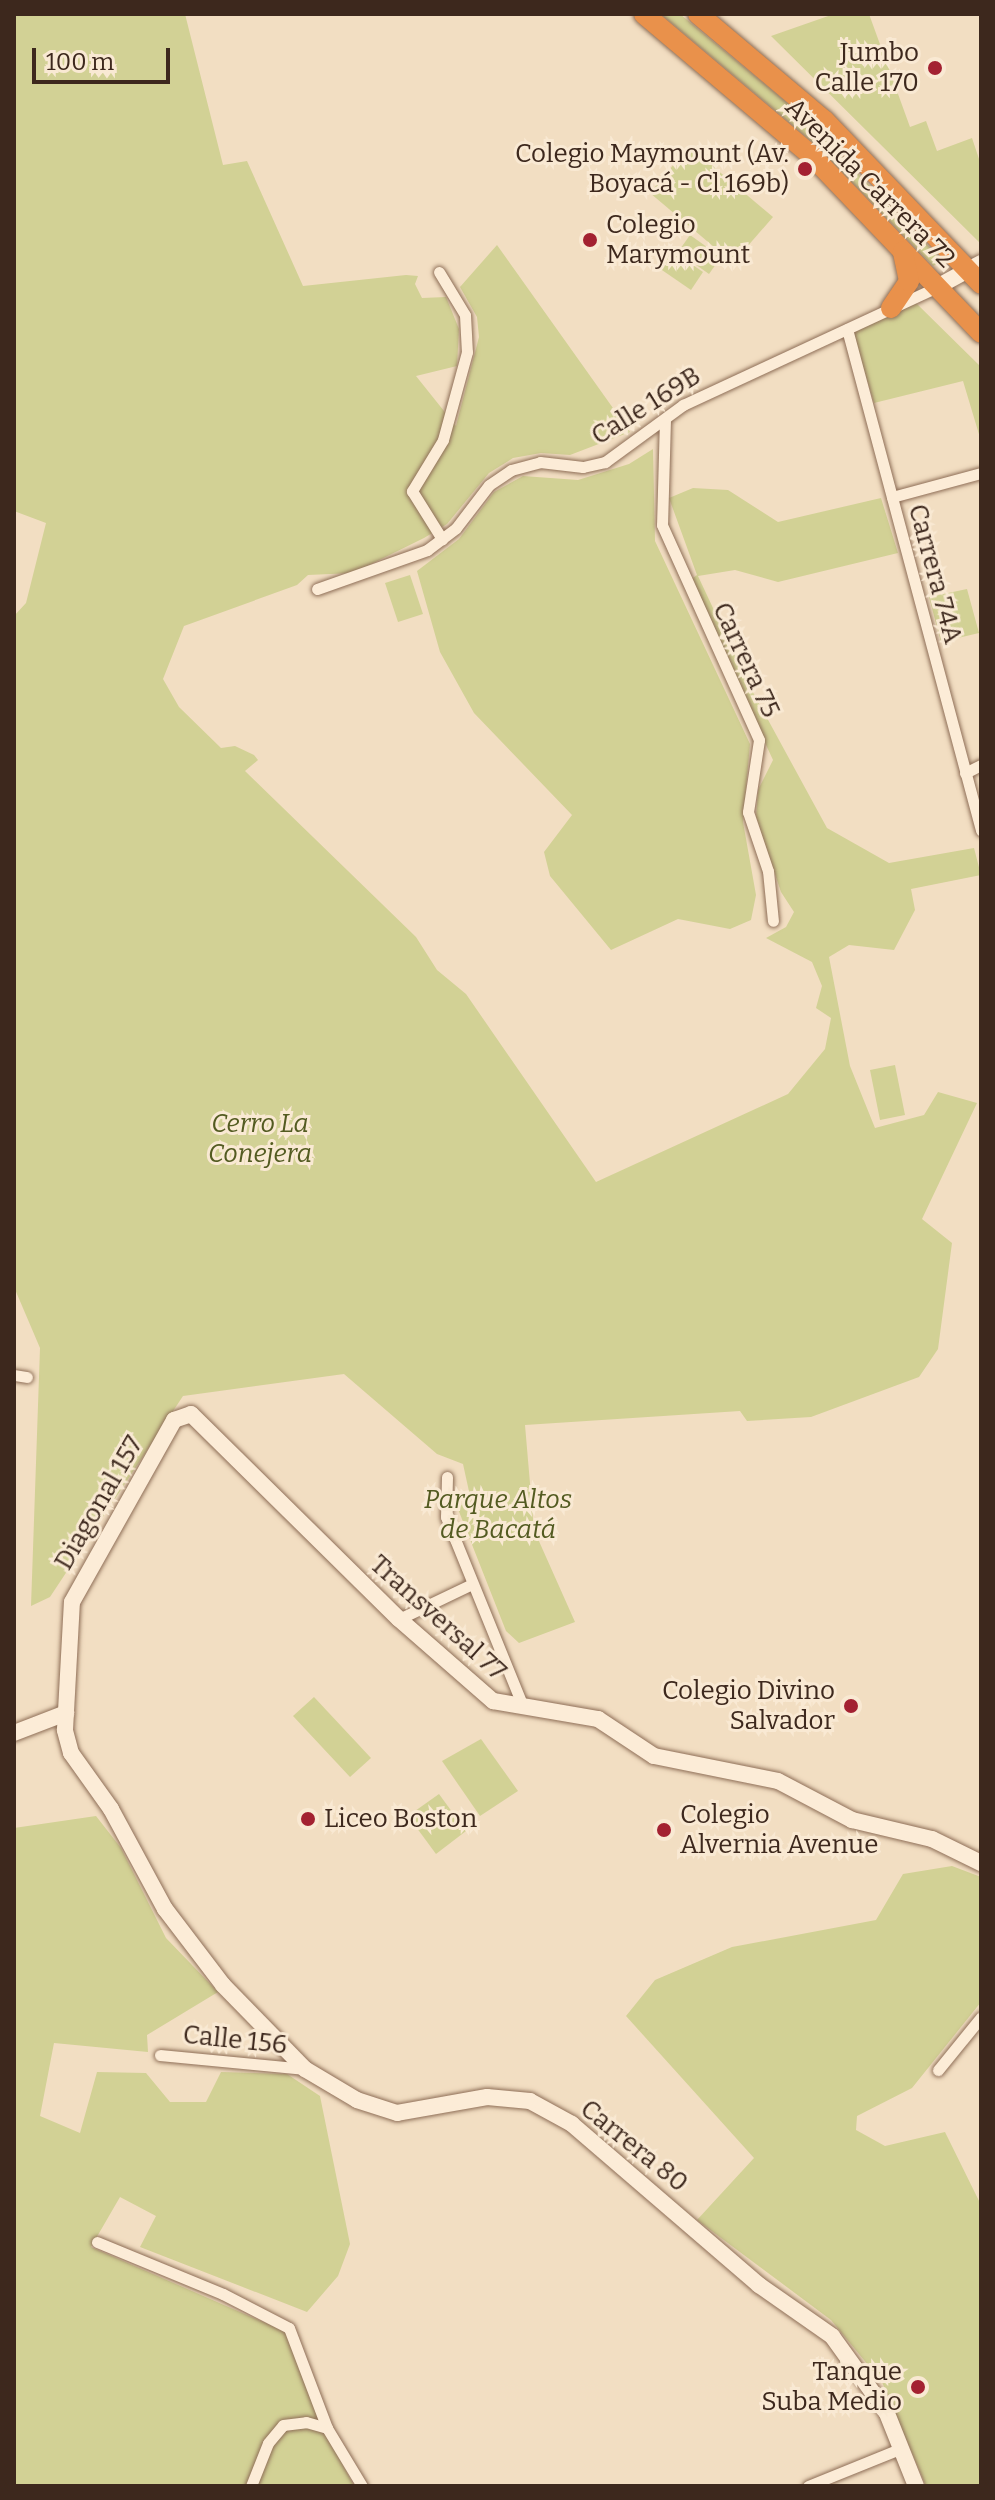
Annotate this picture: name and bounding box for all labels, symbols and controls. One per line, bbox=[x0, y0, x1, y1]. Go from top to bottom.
scale bar bbox=[36, 32, 174, 82]
place label: Jumbo Calle 170 bbox=[815, 37, 919, 98]
text: 100 m bbox=[46, 48, 114, 76]
marker: Jumbo Calle 170 bbox=[926, 59, 944, 77]
street label: Avenida Carrera 72 bbox=[779, 92, 961, 274]
place label: Colegio Maymount (Av. Boyacá - Cl 169b) bbox=[515, 138, 789, 200]
marker: Colegio Maymount (Av. Boyacá - Cl 169b) bbox=[796, 160, 814, 178]
place label: Colegio Marymount bbox=[606, 209, 750, 270]
marker: Colegio Marymount bbox=[581, 231, 599, 249]
street label: Calle 169B bbox=[586, 360, 706, 452]
street label: Carrera 74A bbox=[901, 501, 969, 647]
street label: Carrera 75 bbox=[706, 598, 786, 722]
park label: Cerro La Conejera bbox=[208, 1108, 312, 1170]
street label: Diagonal 157 bbox=[48, 1431, 150, 1575]
park label: Parque Altos de Bacatá bbox=[424, 1484, 572, 1546]
street label: Transversal 77 bbox=[364, 1549, 512, 1687]
place label: Colegio Divino Salvador bbox=[662, 1675, 835, 1736]
marker: Colegio Divino Salvador bbox=[842, 1697, 860, 1715]
place label: Colegio Alvernia Avenue bbox=[680, 1799, 878, 1860]
place label: Liceo Boston bbox=[324, 1803, 477, 1835]
marker: Liceo Boston bbox=[299, 1810, 317, 1828]
marker: Colegio Alvernia Avenue bbox=[655, 1821, 673, 1839]
street label: Calle 156 bbox=[181, 2019, 289, 2061]
street label: Carrera 80 bbox=[574, 2093, 694, 2199]
place label: Tanque Suba Medio bbox=[761, 2356, 902, 2418]
marker: Tanque Suba Medio bbox=[909, 2378, 927, 2396]

